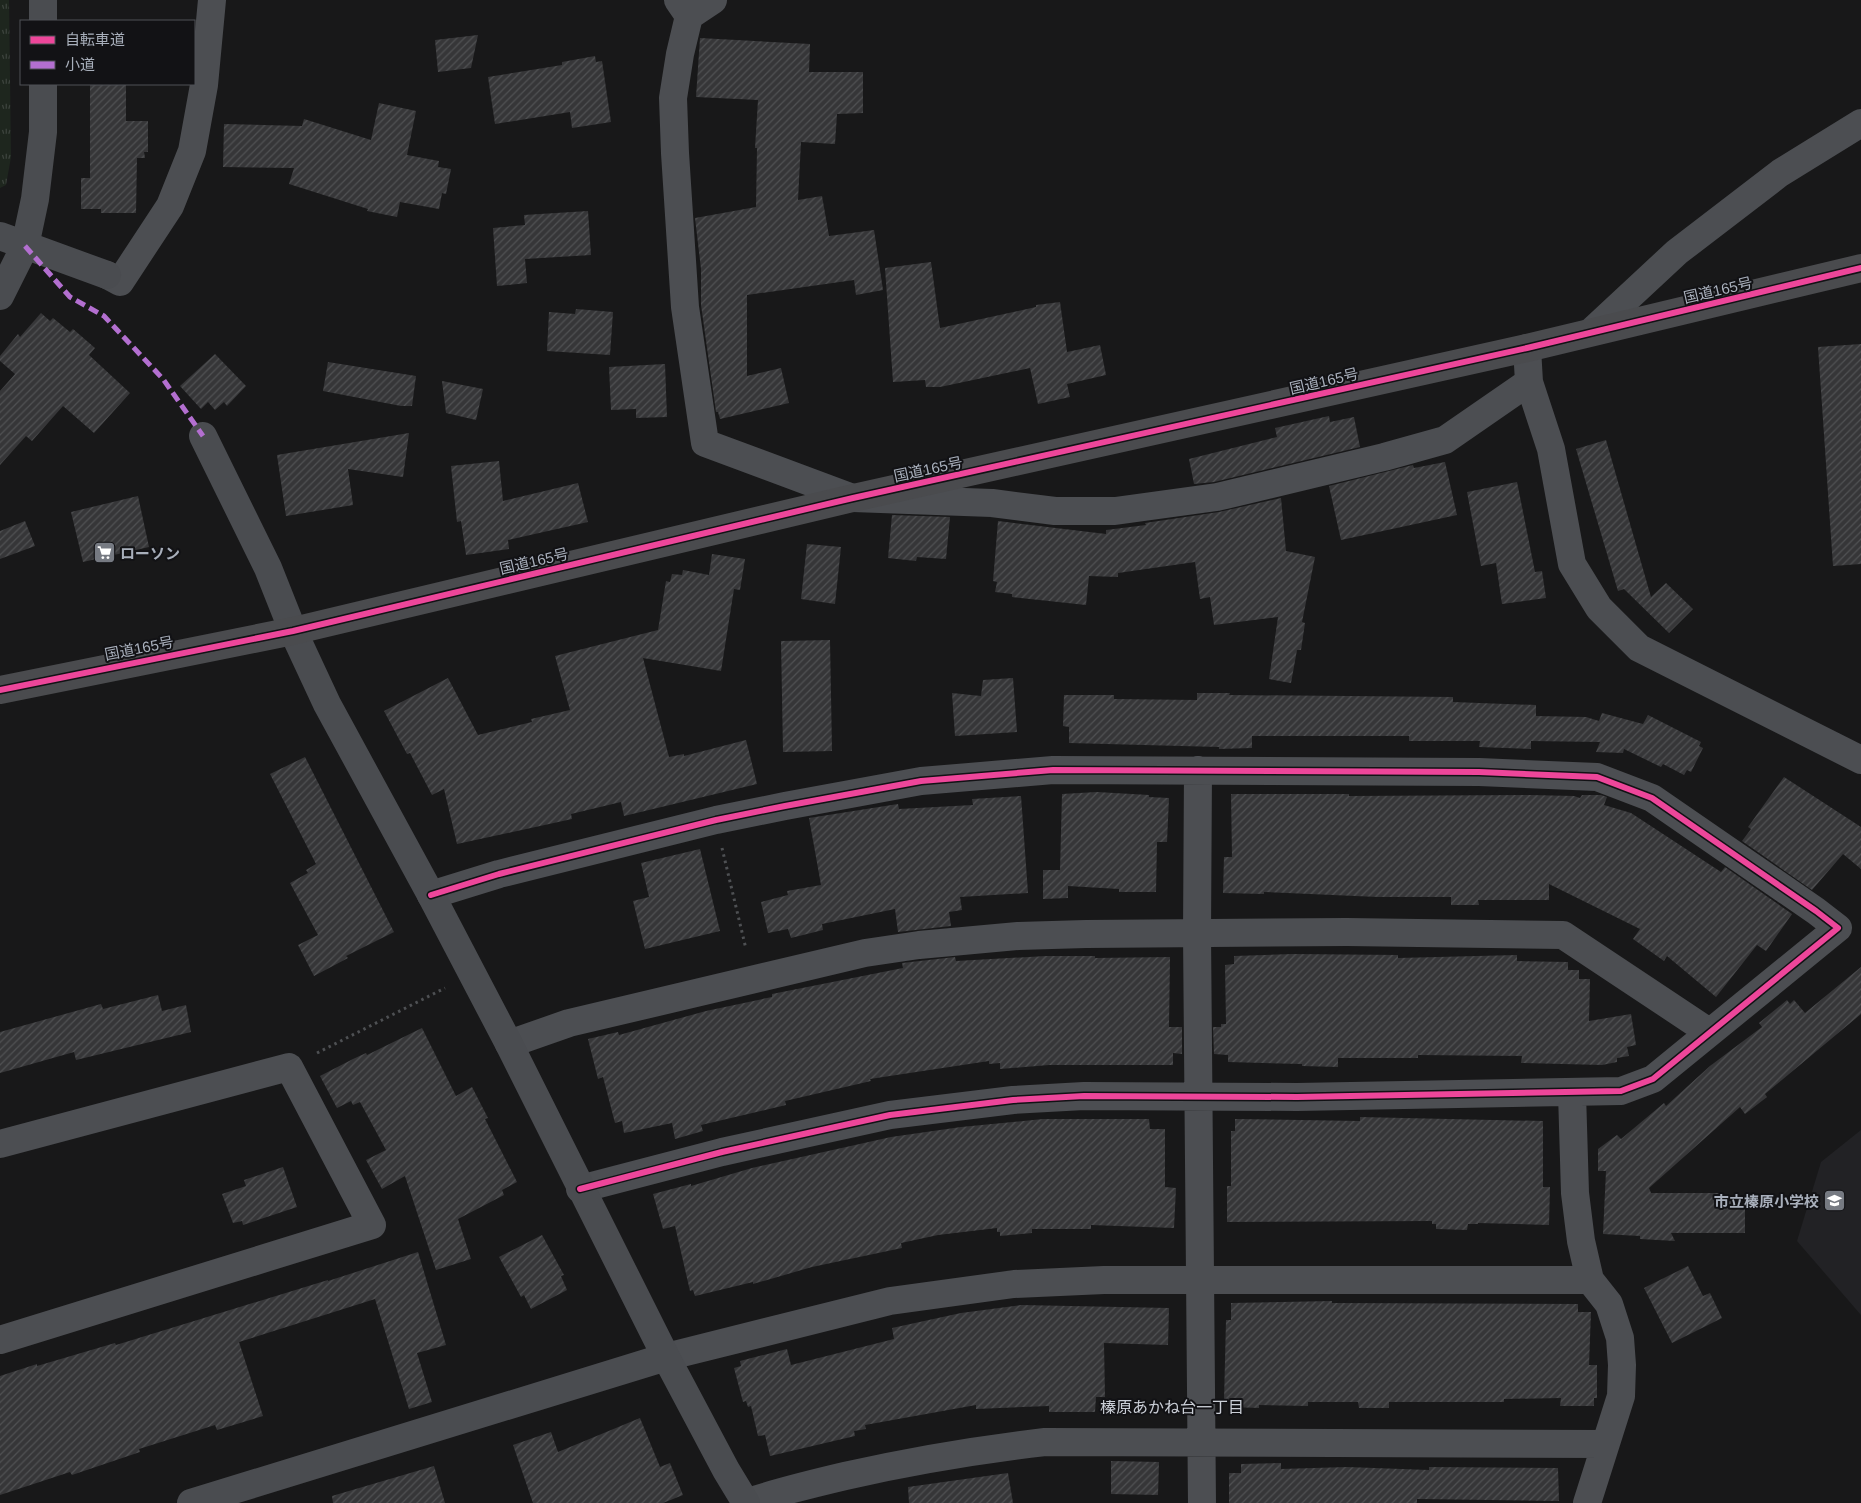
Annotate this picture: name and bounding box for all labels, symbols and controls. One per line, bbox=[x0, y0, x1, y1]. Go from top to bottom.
legend bbox=[20, 20, 195, 85]
text: 自転車道 bbox=[65, 31, 125, 48]
text: 小道 bbox=[65, 56, 95, 73]
street label: 国道165号 bbox=[1682, 274, 1754, 306]
street label: 国道165号 bbox=[1288, 365, 1360, 397]
street label: 国道165号 bbox=[892, 453, 964, 485]
supermarket icon: ローソン bbox=[92, 541, 116, 565]
place label: ローソン bbox=[120, 545, 180, 562]
street label: 国道165号 bbox=[498, 545, 570, 577]
street label: 国道165号 bbox=[103, 633, 175, 663]
school or university icon: 市立榛原小学校 bbox=[1823, 1189, 1847, 1213]
place label: 市立榛原小学校 bbox=[1714, 1193, 1819, 1210]
district label: 榛原あかね台一丁目 bbox=[1100, 1399, 1244, 1416]

